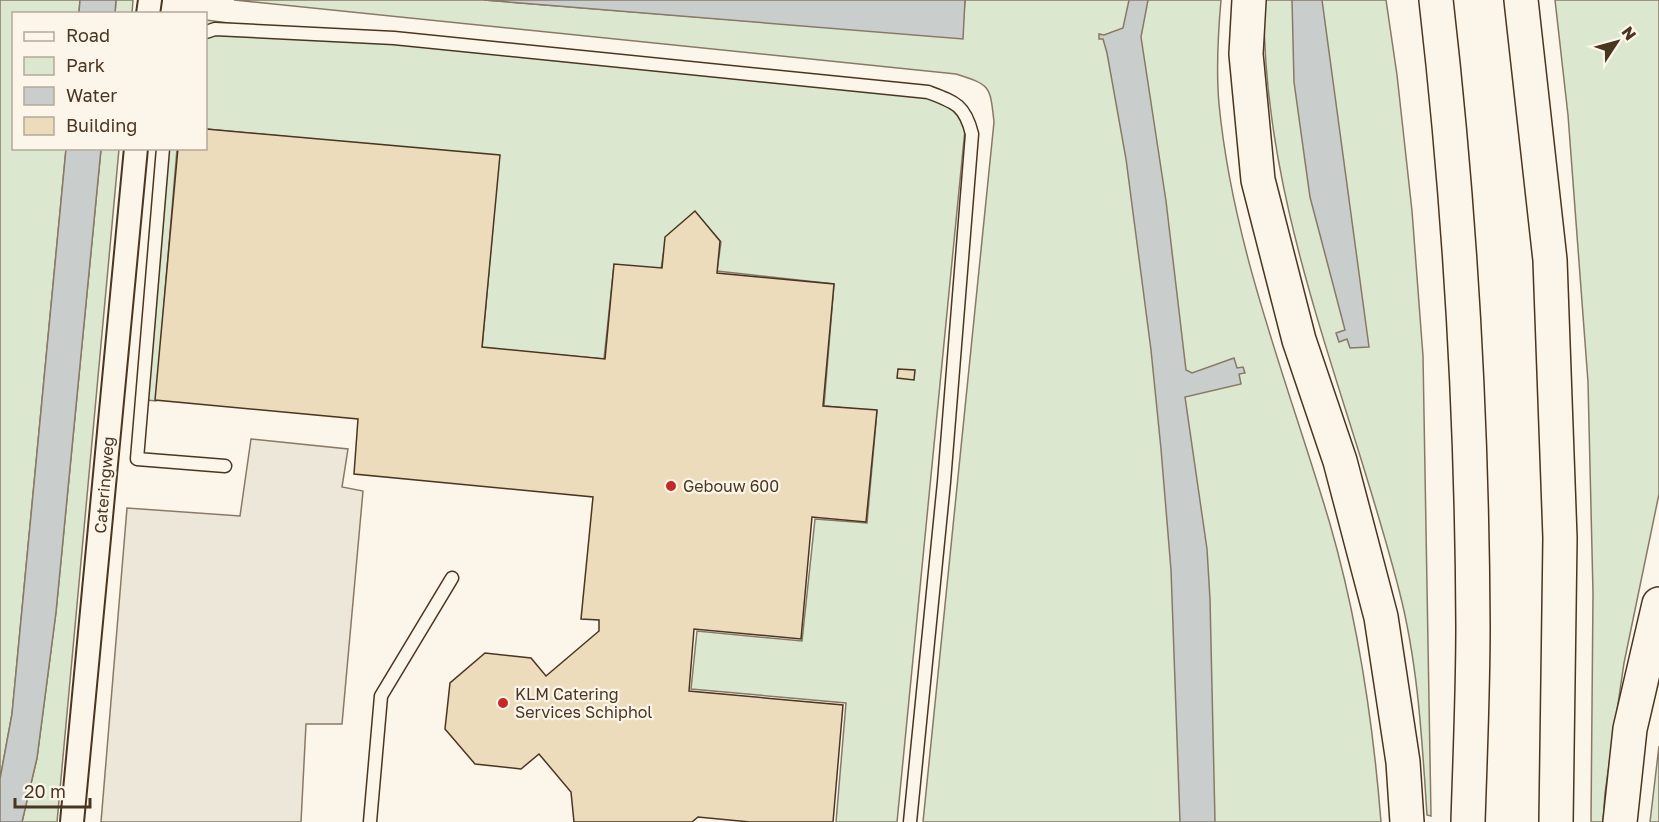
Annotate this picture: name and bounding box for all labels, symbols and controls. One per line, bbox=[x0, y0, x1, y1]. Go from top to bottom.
legend bbox=[12, 12, 207, 150]
north arrow bbox=[1587, 12, 1647, 72]
text: N bbox=[1617, 22, 1641, 44]
text: Road bbox=[66, 24, 110, 46]
text: Park bbox=[66, 54, 105, 76]
text: Water bbox=[66, 84, 117, 106]
text: Building bbox=[66, 114, 137, 136]
street label: Cateringweg bbox=[90, 436, 118, 534]
place label: Gebouw 600 bbox=[683, 476, 779, 496]
marker: Gebouw 600 bbox=[664, 479, 678, 493]
place label: KLM Catering Services Schiphol bbox=[515, 684, 652, 722]
marker: KLM Catering Services Schiphol bbox=[496, 696, 510, 710]
scale bar bbox=[15, 771, 90, 809]
text: 20 m bbox=[24, 780, 66, 802]

